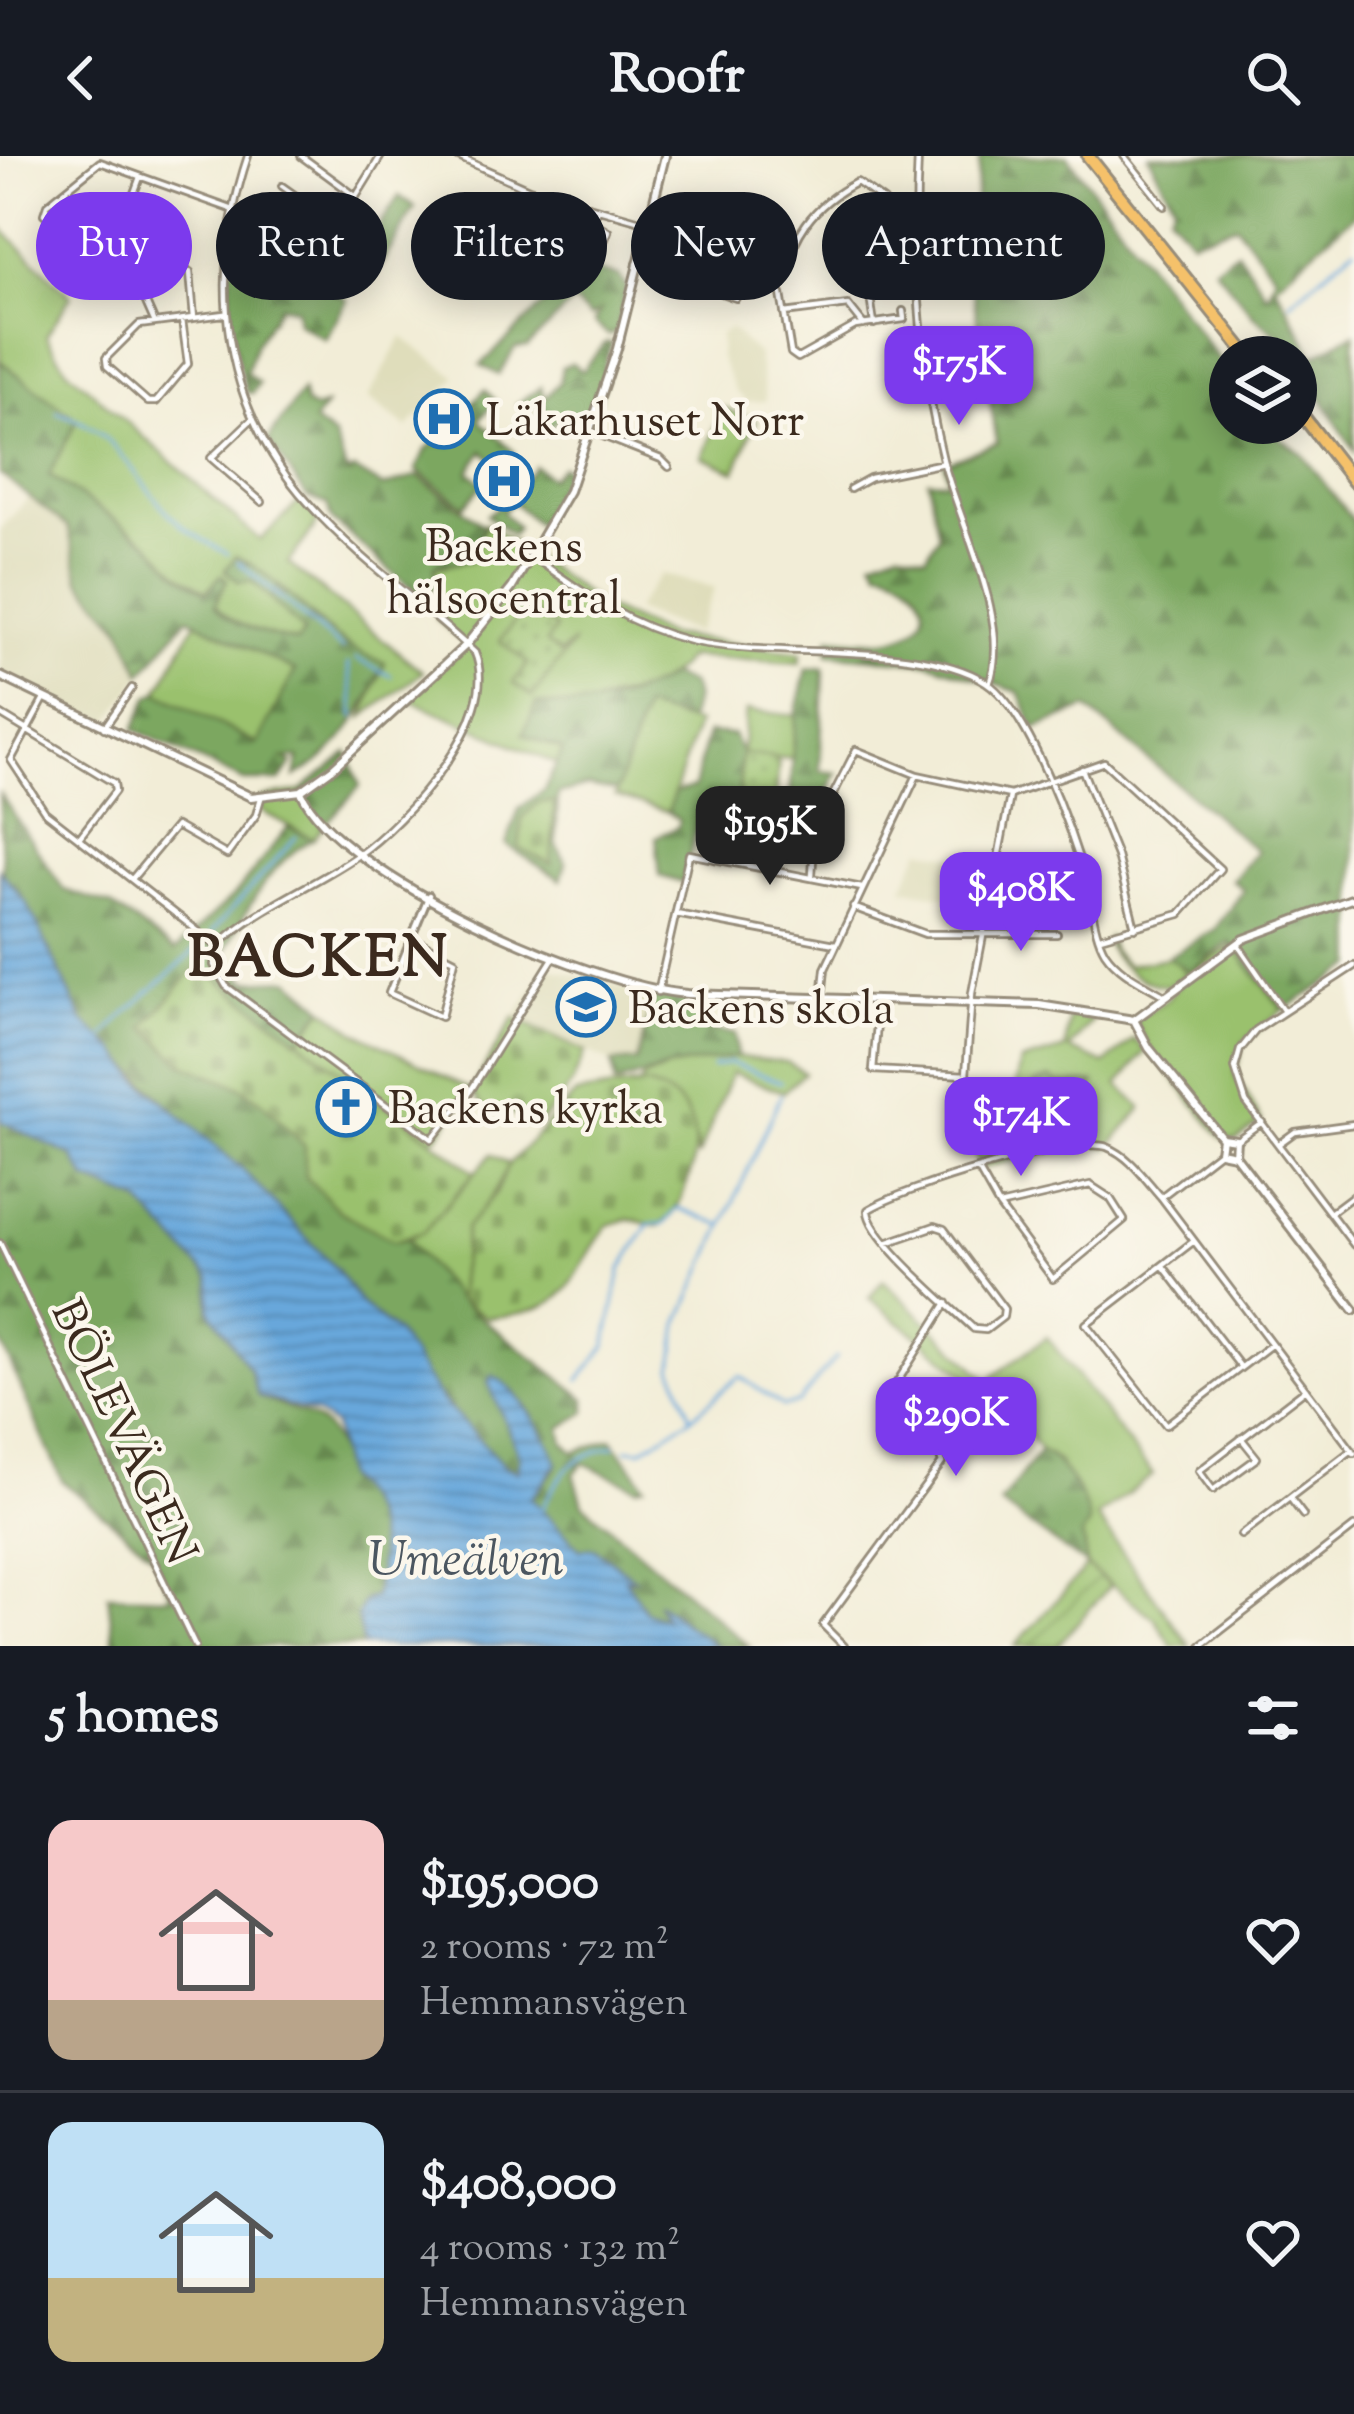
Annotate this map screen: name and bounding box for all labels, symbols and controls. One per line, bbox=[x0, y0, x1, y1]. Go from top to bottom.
text: Roofr bbox=[609, 39, 745, 117]
icon: back bbox=[48, 45, 114, 111]
icon: search bbox=[1240, 45, 1306, 111]
chip: Buy bbox=[36, 192, 192, 300]
chip: Rent bbox=[216, 192, 387, 300]
chip: Filters bbox=[411, 192, 607, 300]
chip: New bbox=[631, 192, 798, 300]
chip: Apartment bbox=[822, 192, 1105, 300]
pin: $175K bbox=[875, 326, 1043, 428]
map controls bbox=[1209, 336, 1317, 444]
button: layers bbox=[1209, 336, 1317, 444]
text: $175K bbox=[911, 337, 1007, 393]
hospital icon: Läkarhuset Norr bbox=[413, 388, 475, 450]
place label: Läkarhuset Norr bbox=[486, 392, 804, 457]
hospital icon: Backens hälsocentral bbox=[473, 450, 535, 512]
place label: Backens hälsocentral bbox=[386, 518, 622, 635]
pin: $195K bbox=[686, 786, 854, 888]
text: $195K bbox=[723, 797, 817, 853]
pin: $408K bbox=[937, 852, 1105, 954]
text: $408K bbox=[967, 863, 1075, 919]
district label: BACKEN bbox=[188, 920, 450, 1002]
school or university icon: Backens skola bbox=[555, 976, 617, 1038]
place label: Backens skola bbox=[628, 980, 894, 1045]
church icon: Backens kyrka bbox=[315, 1076, 377, 1138]
pin: $174K bbox=[937, 1077, 1105, 1179]
place label: Backens kyrka bbox=[388, 1080, 663, 1145]
text: $174K bbox=[972, 1088, 1070, 1144]
street label: BÖLEVÄGEN bbox=[31, 1290, 211, 1576]
pin: $290K bbox=[872, 1377, 1040, 1479]
text: $290K bbox=[903, 1388, 1009, 1444]
water label: Umeälven bbox=[368, 1528, 564, 1597]
text: 5 homes bbox=[48, 1682, 219, 1755]
icon: filters bbox=[1240, 1685, 1306, 1751]
text: $195,000 bbox=[420, 1848, 599, 1921]
icon: home bbox=[144, 1868, 288, 2012]
icon: heart bbox=[1240, 1907, 1306, 1973]
text: 2 rooms · 72 m² bbox=[420, 1921, 669, 1977]
text: Hemmansvägen bbox=[420, 1977, 688, 2033]
text: $408,000 bbox=[420, 2149, 617, 2222]
icon: home bbox=[144, 2170, 288, 2314]
icon: heart bbox=[1240, 2209, 1306, 2275]
text: 4 rooms · 132 m² bbox=[420, 2222, 680, 2278]
text: Hemmansvägen bbox=[420, 2278, 688, 2334]

